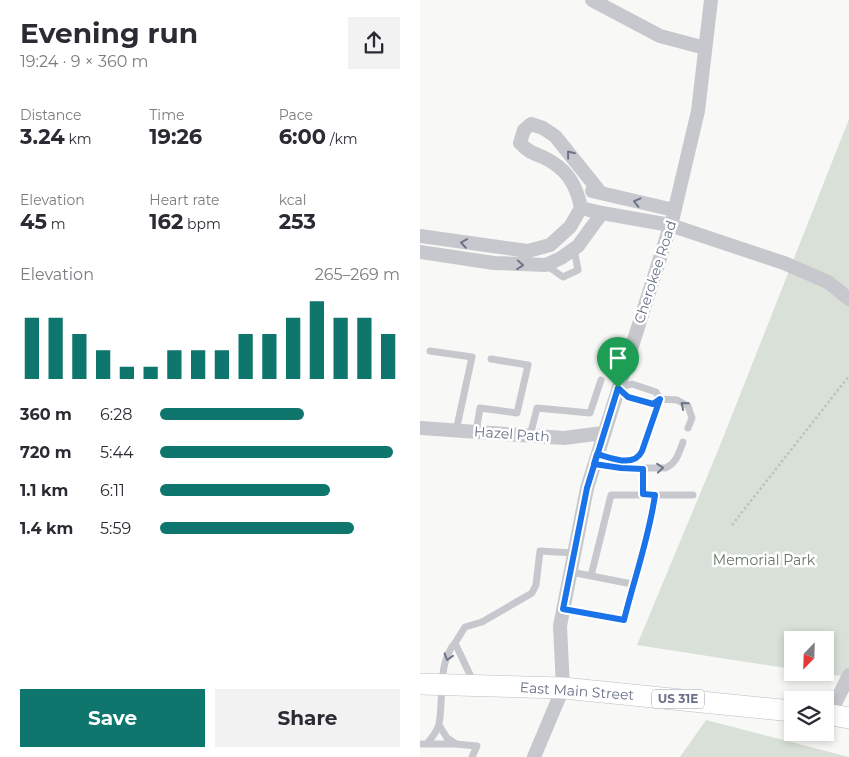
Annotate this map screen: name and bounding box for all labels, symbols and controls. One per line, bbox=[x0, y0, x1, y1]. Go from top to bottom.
text: Evening run bbox=[20, 16, 198, 50]
button: share bbox=[348, 17, 400, 69]
text: 19:24 · 9 × 360 m bbox=[20, 52, 149, 71]
text: Distance bbox=[20, 106, 82, 124]
text: Time bbox=[149, 106, 184, 124]
text: Pace bbox=[279, 106, 313, 124]
text: 3.24 bbox=[20, 124, 65, 149]
text: 19:26 bbox=[149, 124, 202, 149]
text: 6:00 bbox=[279, 124, 326, 149]
text: km bbox=[65, 130, 92, 148]
text: /km bbox=[326, 130, 358, 148]
one-way arrow bbox=[567, 151, 575, 160]
text: Elevation bbox=[20, 191, 85, 209]
text: Heart rate bbox=[149, 191, 220, 209]
text: kcal bbox=[279, 191, 307, 209]
one-way arrow bbox=[632, 197, 641, 208]
text: 45 bbox=[20, 209, 47, 234]
text: 162 bbox=[149, 209, 183, 234]
text: 253 bbox=[279, 209, 316, 234]
text: m bbox=[47, 215, 66, 233]
text: bpm bbox=[183, 215, 221, 233]
street label: Cherokee Road bbox=[630, 218, 680, 326]
one-way arrow bbox=[460, 238, 469, 248]
one-way arrow bbox=[517, 259, 525, 270]
text: Elevation bbox=[20, 265, 94, 284]
text: 265–269 m bbox=[315, 265, 400, 284]
pin bbox=[597, 337, 639, 388]
icon: arrive bbox=[604, 344, 632, 372]
one-way arrow bbox=[681, 402, 690, 411]
text: 360 m bbox=[20, 405, 72, 424]
text: 6:28 bbox=[100, 405, 132, 424]
street label: Hazel Path bbox=[474, 422, 550, 446]
text: 720 m bbox=[20, 443, 72, 462]
text: 5:44 bbox=[100, 443, 134, 462]
one-way arrow bbox=[656, 463, 664, 474]
text: 1.1 km bbox=[20, 481, 68, 500]
text: 6:11 bbox=[100, 481, 125, 500]
text: 1.4 km bbox=[20, 519, 73, 538]
text: 5:59 bbox=[100, 519, 131, 538]
park label: Memorial Park bbox=[713, 551, 816, 569]
north arrow bbox=[784, 631, 834, 681]
map controls bbox=[784, 631, 834, 741]
one-way arrow bbox=[443, 652, 453, 661]
street label: East Main Street bbox=[519, 678, 635, 704]
button: Save bbox=[20, 689, 205, 747]
button: Share bbox=[215, 689, 400, 747]
road number: US 31E bbox=[652, 690, 704, 709]
button: layers bbox=[784, 691, 834, 741]

